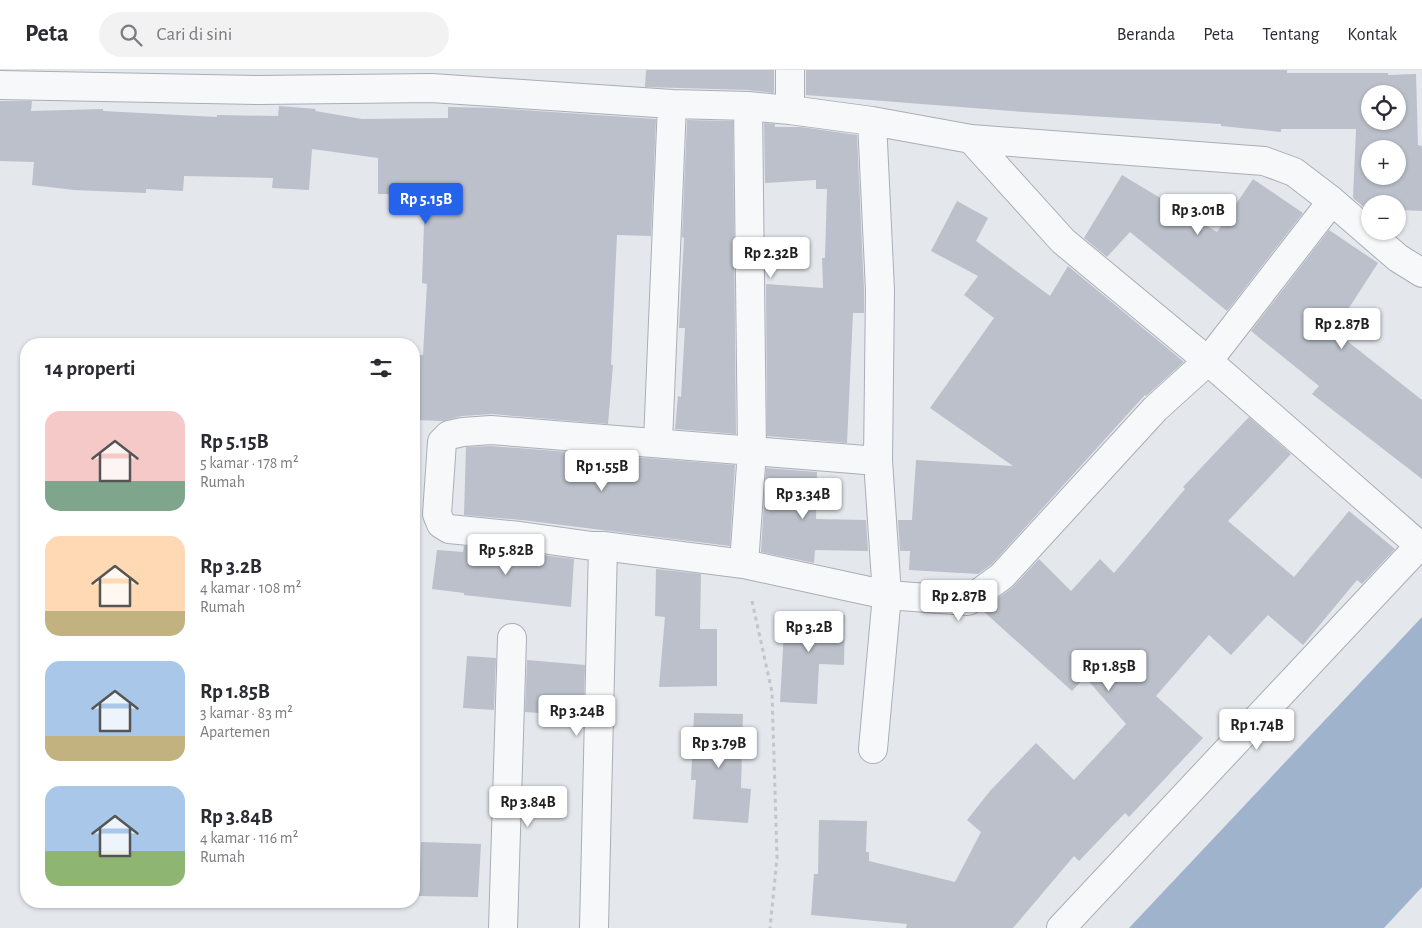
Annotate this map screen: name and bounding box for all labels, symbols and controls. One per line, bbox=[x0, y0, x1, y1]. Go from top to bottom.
search box bbox=[99, 12, 449, 57]
icon: search bbox=[117, 21, 145, 49]
text: Peta bbox=[25, 22, 69, 46]
text: Cari di sini bbox=[157, 25, 232, 44]
text: Beranda bbox=[1117, 26, 1175, 44]
text: Peta bbox=[1203, 26, 1234, 44]
text: Tentang bbox=[1262, 26, 1319, 44]
text: Kontak bbox=[1347, 26, 1397, 44]
map controls bbox=[1361, 85, 1406, 240]
button: locate bbox=[1361, 85, 1406, 130]
button: + bbox=[1361, 140, 1406, 185]
pin: Rp 5.15B bbox=[374, 182, 478, 225]
text: Rp 5.15B bbox=[400, 191, 452, 207]
pin: Rp 3.01B bbox=[1146, 194, 1250, 236]
button: − bbox=[1361, 195, 1406, 240]
text: Rp 3.01B bbox=[1171, 202, 1225, 218]
pin: Rp 2.32B bbox=[719, 236, 823, 279]
text: Rp 2.32B bbox=[744, 245, 798, 261]
pin: Rp 2.87B bbox=[1290, 308, 1394, 350]
text: Rp 2.87B bbox=[1314, 316, 1370, 332]
icon: filters bbox=[367, 354, 395, 382]
text: 14 properti bbox=[45, 358, 136, 379]
icon: home bbox=[85, 431, 145, 491]
text: Rp 5.15B bbox=[200, 431, 269, 452]
pin: Rp 1.55B bbox=[550, 450, 654, 492]
text: 5 kamar · 178 m² bbox=[200, 455, 298, 471]
text: Rp 1.55B bbox=[576, 458, 628, 474]
text: Rumah bbox=[200, 474, 245, 490]
pin: Rp 3.34B bbox=[751, 478, 855, 520]
text: Rp 3.34B bbox=[776, 486, 830, 502]
pin: Rp 5.82B bbox=[454, 534, 558, 576]
text: Rp 5.82B bbox=[478, 542, 534, 558]
icon: home bbox=[85, 556, 145, 616]
text: Rp 3.2B bbox=[200, 556, 262, 577]
text: 4 kamar · 108 m² bbox=[200, 580, 301, 596]
pin: Rp 2.87B bbox=[907, 580, 1011, 622]
text: Rp 2.87B bbox=[931, 588, 987, 604]
text: Rumah bbox=[200, 599, 245, 615]
pin: Rp 3.2B bbox=[763, 610, 855, 653]
text: Rp 3.2B bbox=[785, 619, 833, 635]
pin: Rp 1.85B bbox=[1057, 650, 1161, 692]
text: Rp 1.85B bbox=[1082, 658, 1136, 674]
icon: home bbox=[85, 681, 145, 741]
text: Rp 1.85B bbox=[200, 681, 270, 702]
pin: Rp 3.24B bbox=[525, 694, 629, 737]
text: Rp 3.24B bbox=[549, 703, 605, 719]
text: 3 kamar · 83 m² bbox=[200, 705, 293, 721]
pin: Rp 1.74B bbox=[1205, 708, 1309, 751]
text: Rp 1.74B bbox=[1230, 717, 1284, 733]
text: Apartemen bbox=[200, 724, 270, 740]
pin: Rp 3.79B bbox=[667, 726, 771, 769]
text: Rp 3.79B bbox=[692, 735, 746, 751]
pin: Rp 3.84B bbox=[476, 786, 580, 828]
text: Rp 3.84B bbox=[500, 794, 556, 810]
icon: home bbox=[85, 806, 145, 866]
text: Rp 3.84B bbox=[200, 806, 273, 827]
text: 4 kamar · 116 m² bbox=[200, 830, 298, 846]
text: Rumah bbox=[200, 849, 245, 865]

